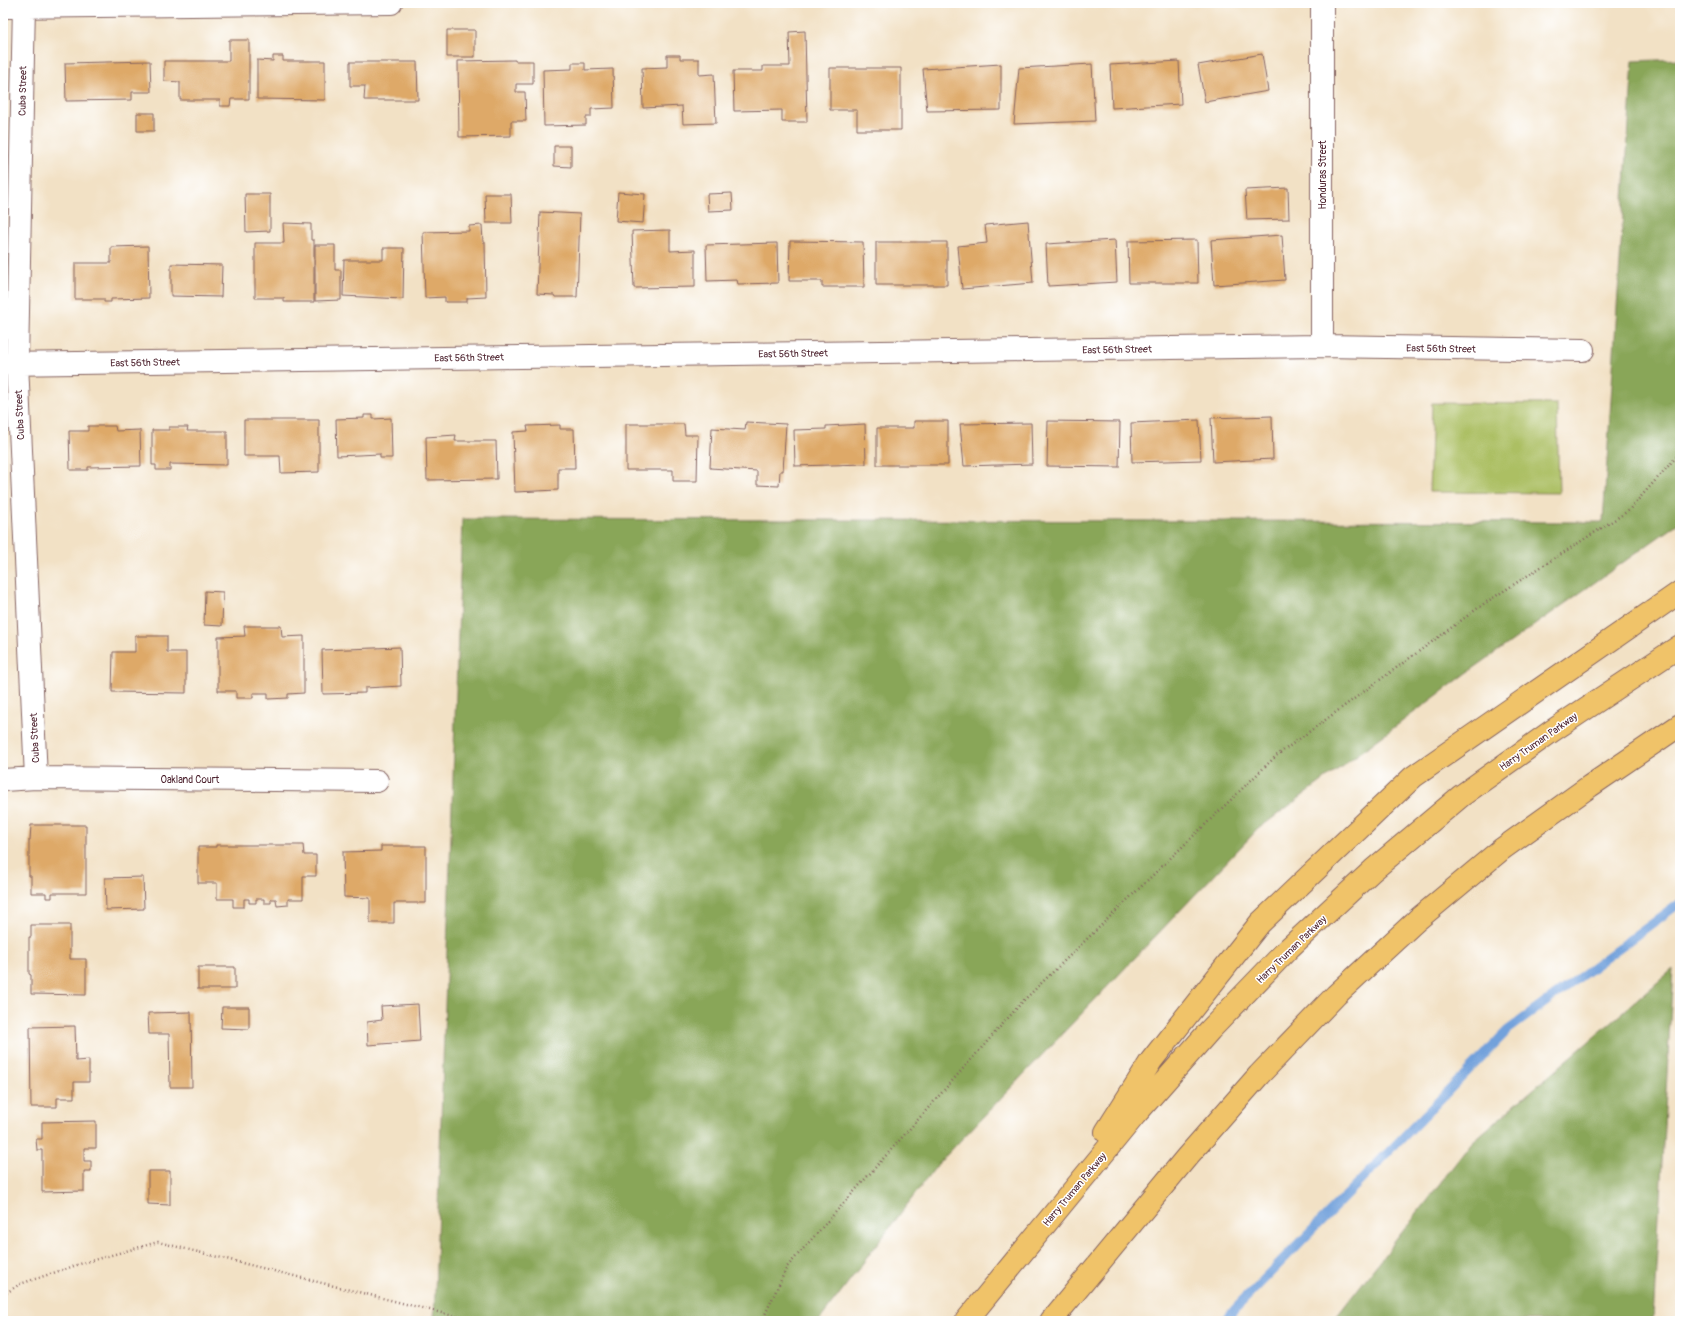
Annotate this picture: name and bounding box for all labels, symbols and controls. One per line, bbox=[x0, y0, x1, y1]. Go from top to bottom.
street label: Cuba Street bbox=[17, 65, 29, 116]
street label: Honduras Street bbox=[1317, 139, 1329, 210]
street label: East 56th Street bbox=[1406, 342, 1477, 356]
street label: East 56th Street bbox=[1082, 343, 1153, 357]
street label: East 56th Street bbox=[758, 347, 829, 361]
street label: East 56th Street bbox=[434, 351, 505, 365]
street label: East 56th Street bbox=[110, 356, 181, 370]
street label: Cuba Street bbox=[13, 389, 27, 440]
street label: Harry Truman Parkway bbox=[1497, 710, 1580, 773]
street label: Cuba Street bbox=[28, 712, 42, 763]
street label: Oakland Court bbox=[161, 774, 220, 786]
street label: Harry Truman Parkway bbox=[1254, 913, 1330, 986]
street label: Harry Truman Parkway bbox=[1040, 1150, 1110, 1229]

